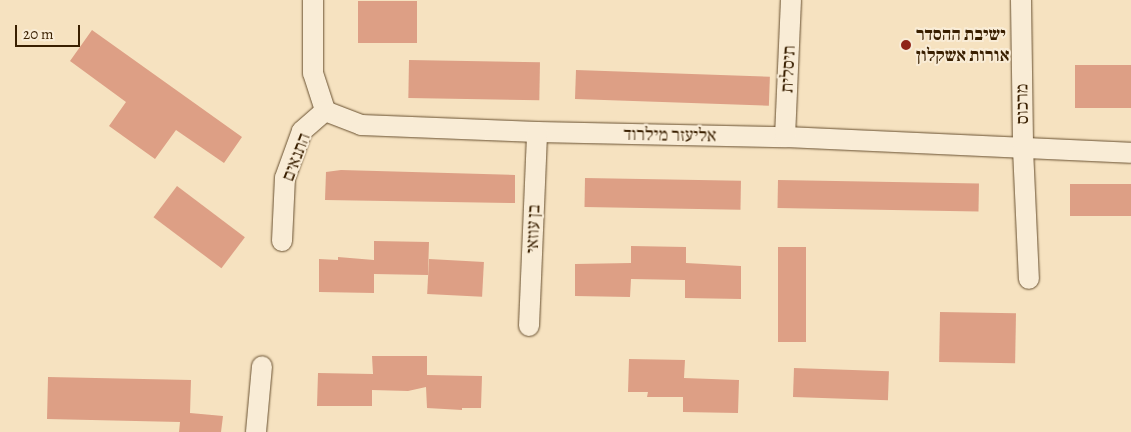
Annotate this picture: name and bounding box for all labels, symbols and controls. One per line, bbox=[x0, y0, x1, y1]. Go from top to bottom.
scale bar bbox=[18, 15, 82, 47]
text: 20 m bbox=[23, 24, 54, 44]
place label: ישיבת ההסדר אורות אשקלון bbox=[916, 24, 1009, 66]
marker: ישיבת ההסדר אורות אשקלון bbox=[900, 39, 912, 51]
street label: תיסלית bbox=[776, 45, 800, 93]
street label: מרכוס bbox=[1011, 83, 1033, 125]
street label: אליעזר מילרוד bbox=[623, 123, 717, 147]
street label: התנאים bbox=[277, 130, 315, 184]
street label: בן עוזאי bbox=[521, 204, 545, 254]

